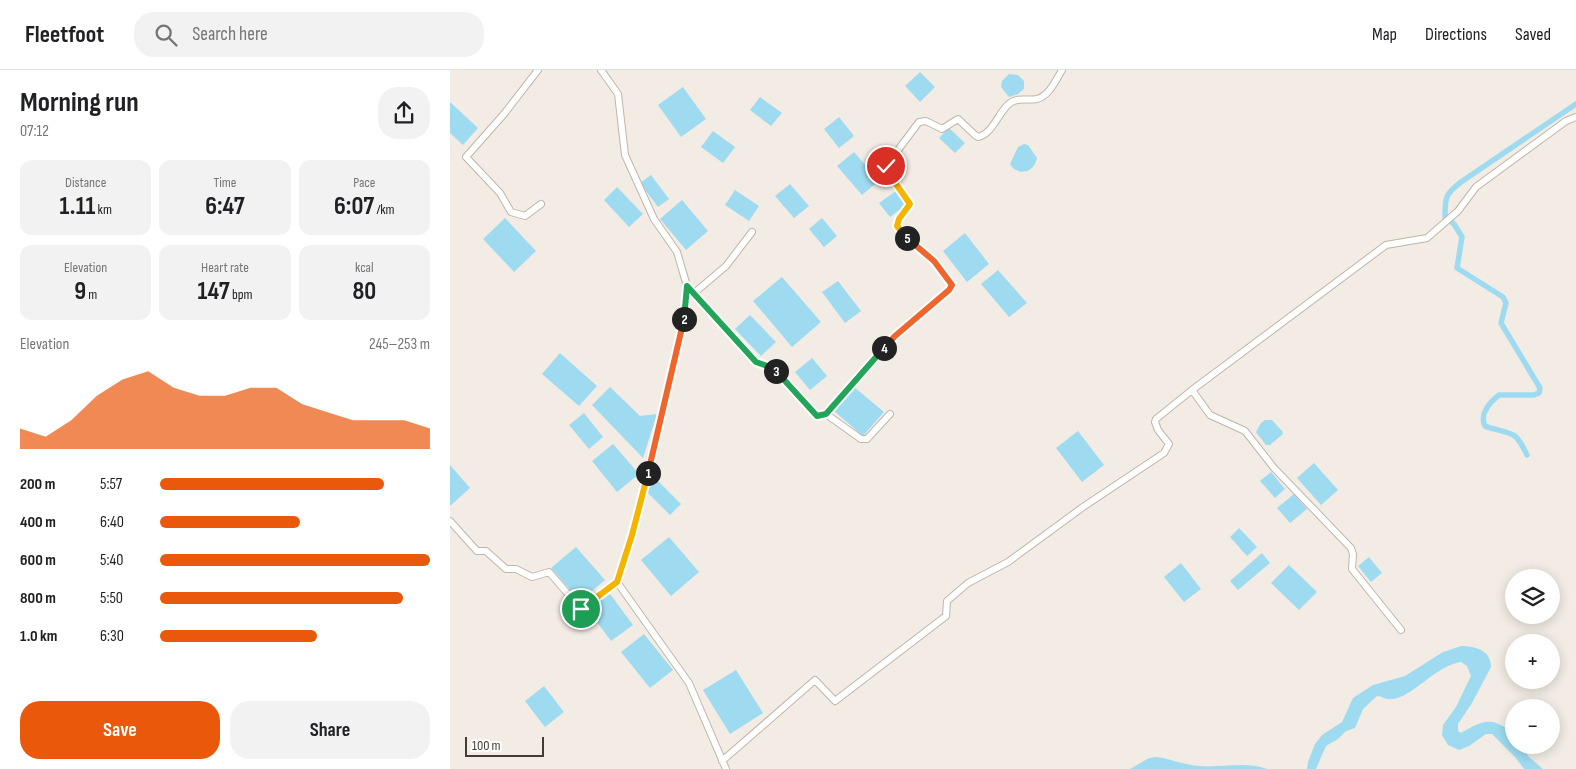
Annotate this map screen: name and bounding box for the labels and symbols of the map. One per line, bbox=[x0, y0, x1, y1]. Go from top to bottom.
pin bbox=[865, 145, 907, 187]
pin: 5 bbox=[894, 226, 920, 250]
pin: 2 bbox=[672, 306, 696, 332]
pin: 4 bbox=[872, 336, 896, 360]
pin: 3 bbox=[764, 358, 788, 384]
pin: 1 bbox=[636, 460, 660, 486]
pin bbox=[560, 588, 602, 630]
scale bar bbox=[465, 734, 544, 757]

